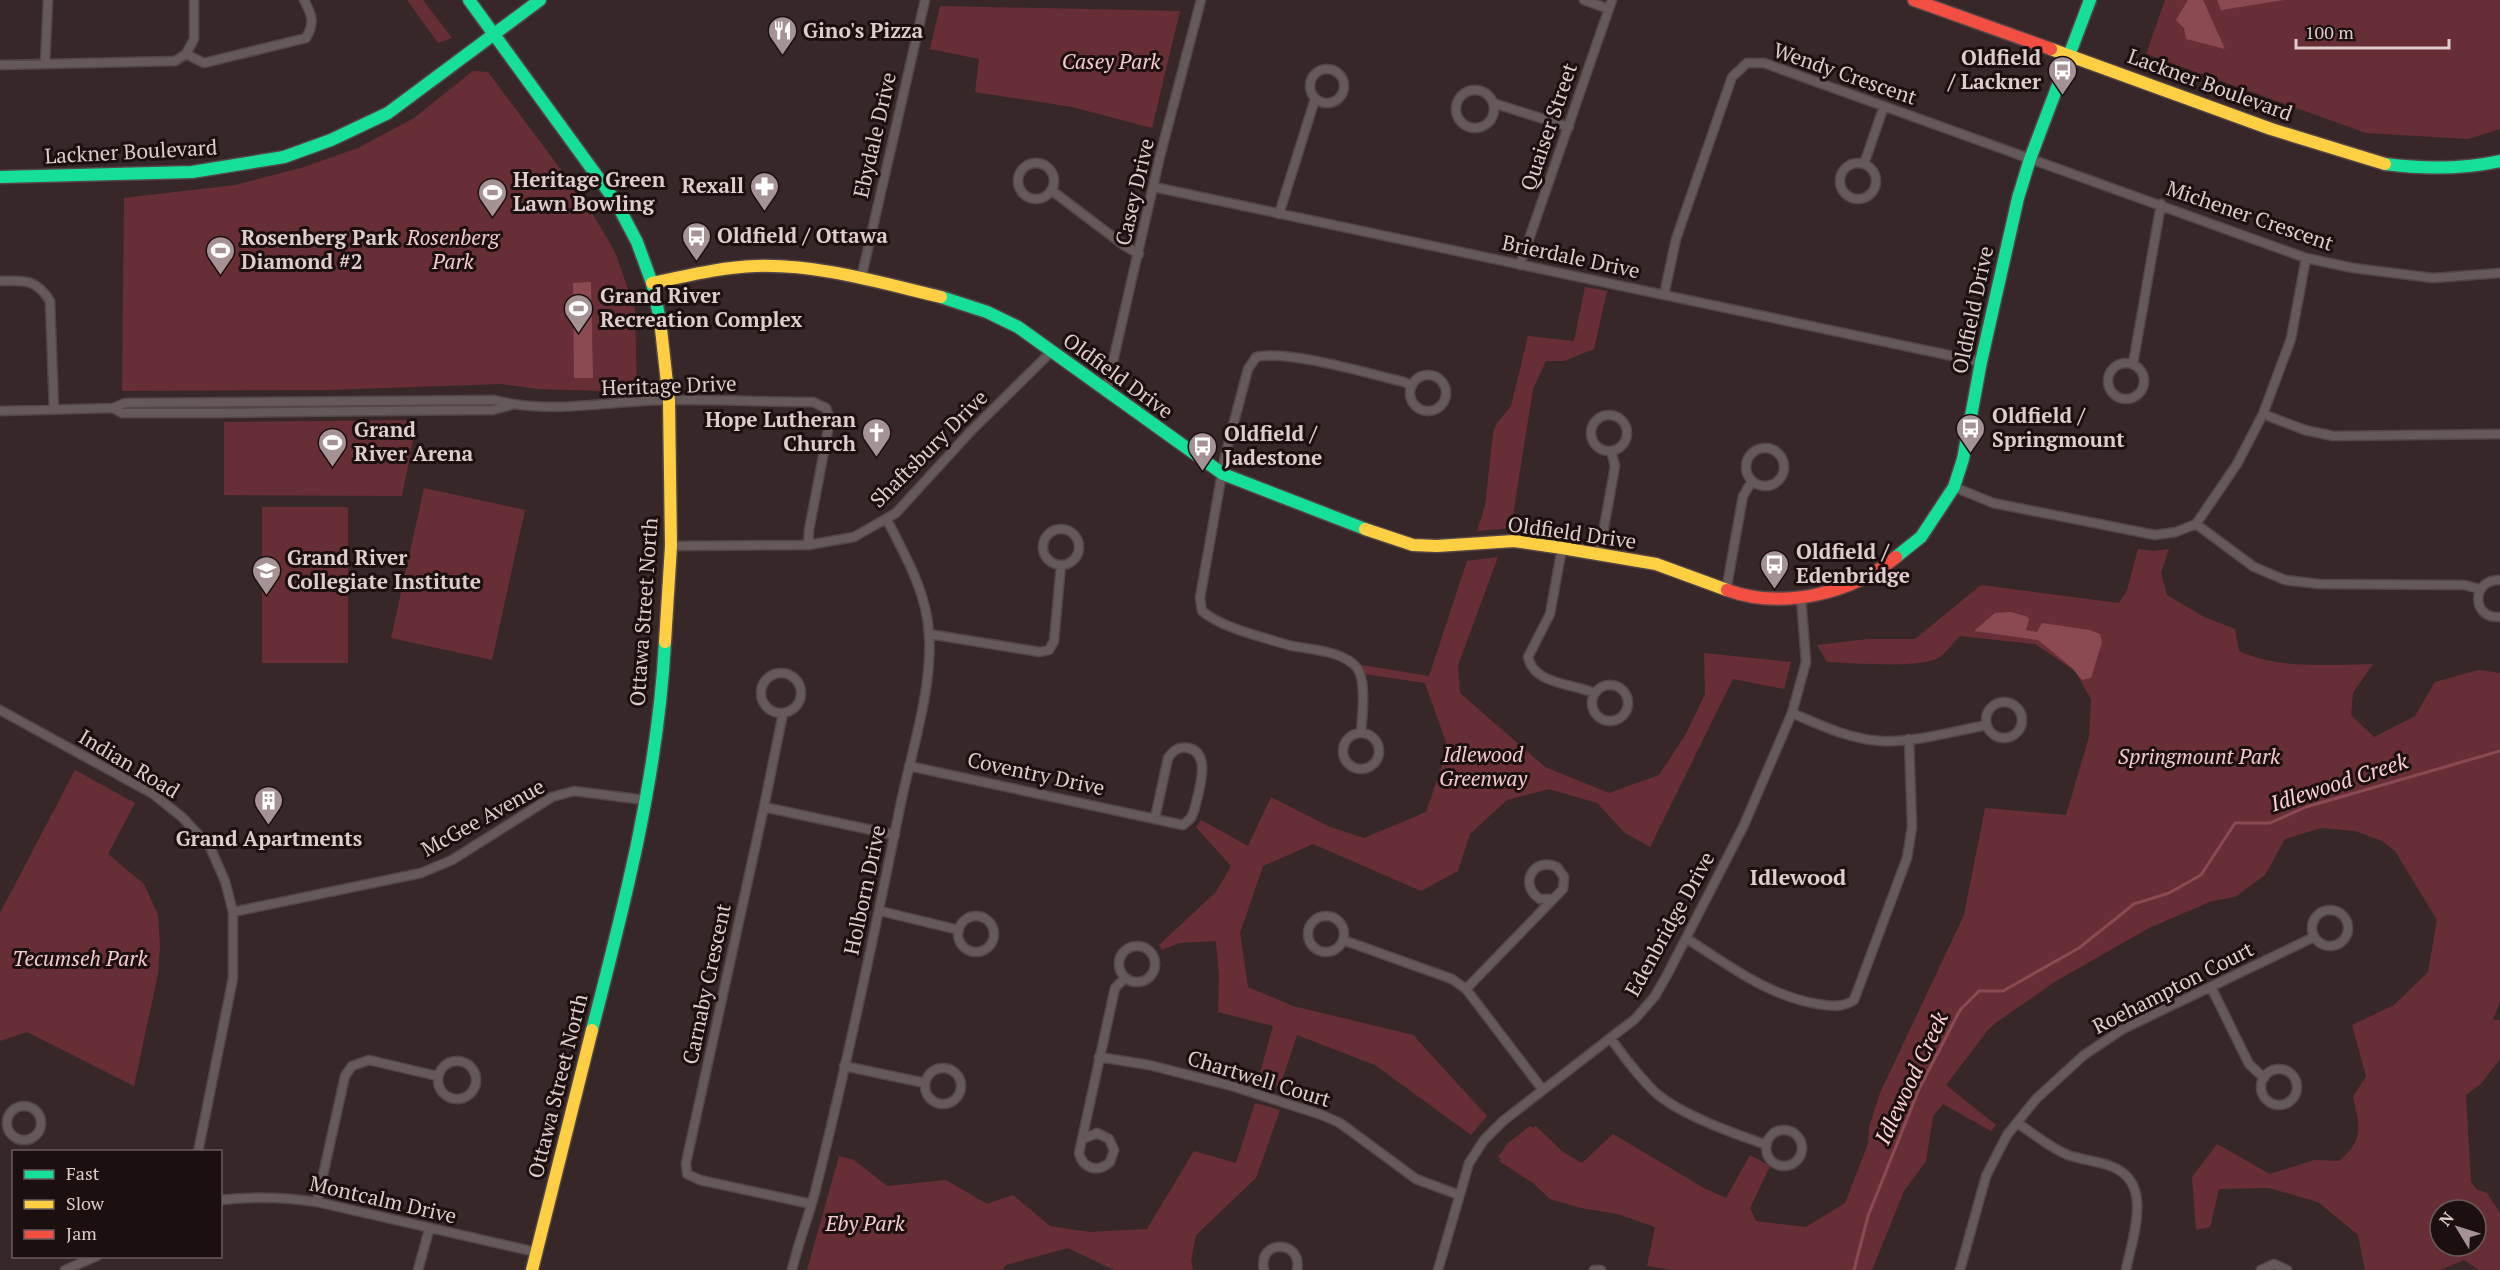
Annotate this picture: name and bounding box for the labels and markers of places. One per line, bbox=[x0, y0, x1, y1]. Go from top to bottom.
restaurant icon: Gino's Pizza bbox=[766, 15, 798, 57]
place label: Gino's Pizza bbox=[803, 16, 924, 44]
place label: Oldfield / Lackner bbox=[1947, 43, 2041, 95]
bus stop icon: Oldfield / Lackner bbox=[2046, 54, 2078, 96]
place label: Heritage Green Lawn Bowling bbox=[513, 165, 666, 217]
pharmacy icon: Rexall bbox=[749, 170, 781, 212]
place label: Rexall bbox=[682, 171, 744, 199]
sports icon: Heritage Green Lawn Bowling bbox=[476, 176, 508, 218]
bus stop icon: Oldfield / Ottawa bbox=[680, 220, 712, 262]
place label: Oldfield / Ottawa bbox=[717, 221, 888, 249]
place label: Rosenberg Park Diamond #2 bbox=[241, 223, 399, 275]
sports icon: Rosenberg Park Diamond #2 bbox=[204, 234, 236, 276]
place label: Grand River Recreation Complex bbox=[600, 281, 802, 333]
sports icon: Grand River Recreation Complex bbox=[563, 292, 595, 334]
place label: Oldfield / Springmount bbox=[1992, 401, 2125, 453]
place label: Hope Lutheran Church bbox=[705, 405, 857, 457]
bus stop icon: Oldfield / Springmount bbox=[1955, 412, 1987, 454]
place label: Grand River Arena bbox=[354, 415, 474, 467]
church icon: Hope Lutheran Church bbox=[861, 416, 893, 458]
place label: Oldfield / Jadestone bbox=[1224, 419, 1322, 471]
sports icon: Grand River Arena bbox=[317, 426, 349, 468]
bus stop icon: Oldfield / Jadestone bbox=[1187, 430, 1219, 472]
place label: Oldfield / Edenbridge bbox=[1796, 537, 1910, 589]
place label: Grand River Collegiate Institute bbox=[287, 543, 481, 595]
bus stop icon: Oldfield / Edenbridge bbox=[1759, 548, 1791, 590]
school or university icon: Grand River Collegiate Institute bbox=[250, 554, 282, 596]
building icon: Grand Apartments bbox=[253, 784, 285, 826]
place label: Grand Apartments bbox=[176, 824, 362, 852]

